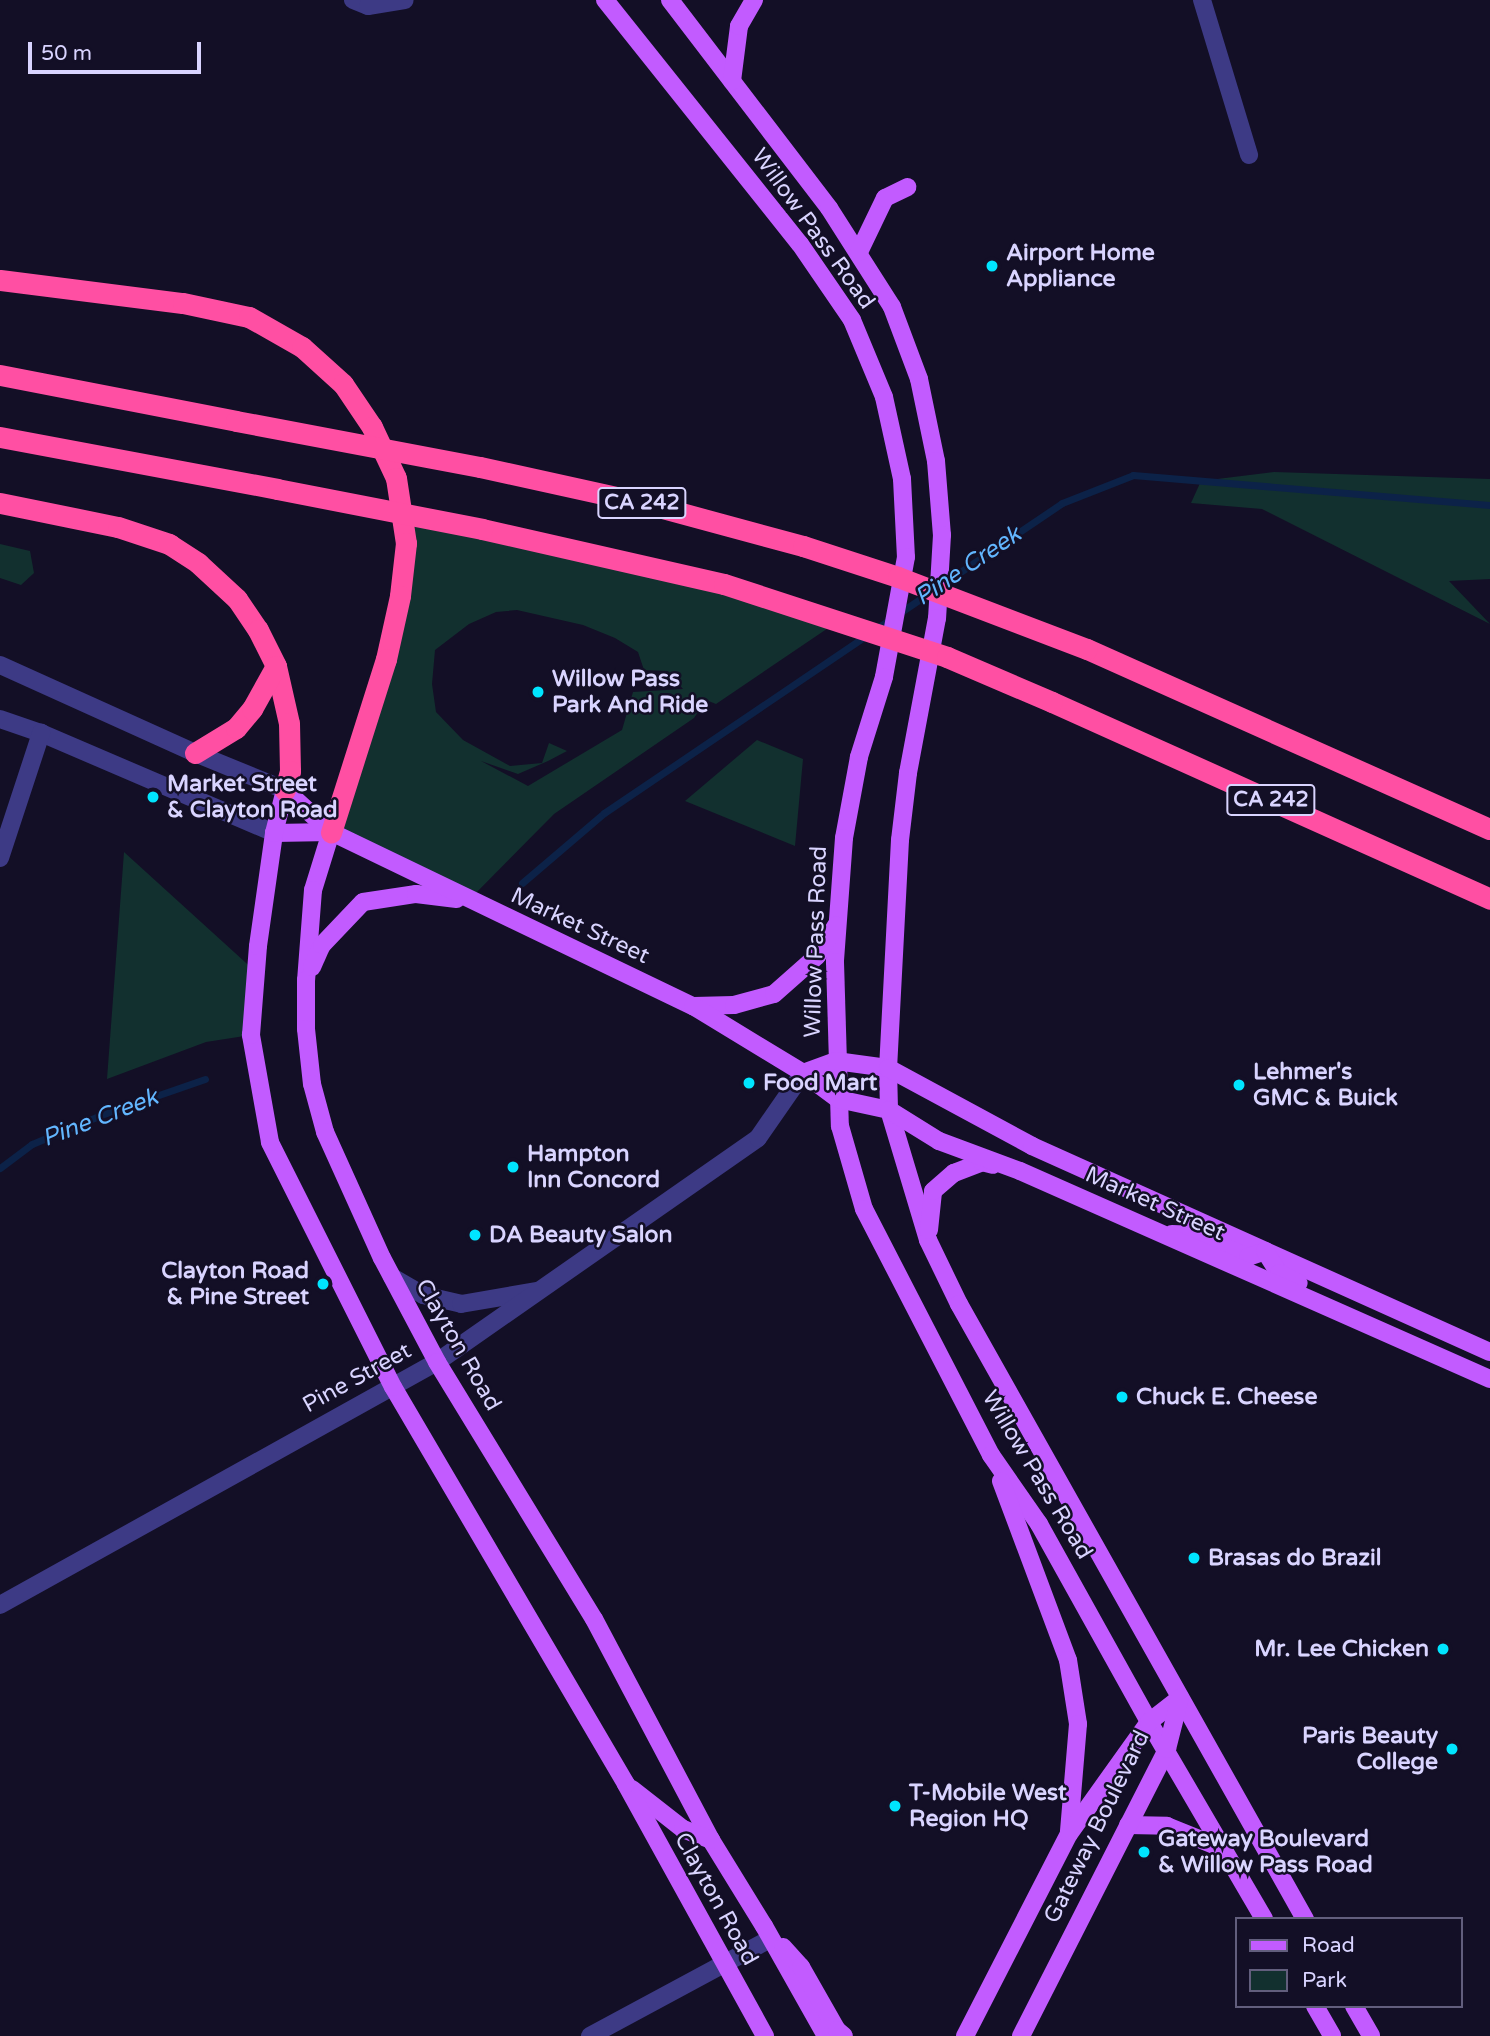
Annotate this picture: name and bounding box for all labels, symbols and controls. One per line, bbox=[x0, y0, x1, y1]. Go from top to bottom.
scale bar bbox=[32, 28, 205, 72]
text: 50 m bbox=[41, 41, 92, 66]
street label: Willow Pass Road bbox=[745, 143, 881, 315]
place label: Airport Home Appliance bbox=[1006, 239, 1155, 293]
marker: Airport Home Appliance bbox=[984, 258, 1000, 274]
road number: CA 242 bbox=[596, 486, 688, 520]
water label: Pine Creek bbox=[909, 520, 1027, 612]
place label: Willow Pass Park And Ride bbox=[552, 665, 708, 719]
marker: Willow Pass Park And Ride bbox=[530, 684, 546, 700]
place label: Market Street & Clayton Road bbox=[167, 770, 337, 824]
road number: CA 242 bbox=[1226, 782, 1316, 818]
marker: Market Street & Clayton Road bbox=[145, 789, 161, 805]
street label: Willow Pass Road bbox=[799, 846, 833, 1038]
street label: Market Street bbox=[506, 882, 654, 970]
place label: Lehmer's GMC & Buick bbox=[1253, 1058, 1398, 1112]
place label: Food Mart bbox=[763, 1069, 877, 1097]
marker: Food Mart bbox=[741, 1075, 757, 1091]
marker: Lehmer's GMC & Buick bbox=[1231, 1077, 1247, 1093]
water label: Pine Creek bbox=[38, 1083, 162, 1153]
place label: Hampton Inn Concord bbox=[527, 1140, 660, 1194]
marker: Hampton Inn Concord bbox=[505, 1159, 521, 1175]
street label: Market Street bbox=[1081, 1161, 1229, 1247]
place label: DA Beauty Salon bbox=[489, 1221, 673, 1249]
marker: DA Beauty Salon bbox=[467, 1227, 483, 1243]
place label: Clayton Road & Pine Street bbox=[161, 1257, 309, 1311]
street label: Clayton Road bbox=[409, 1274, 507, 1416]
marker: Clayton Road & Pine Street bbox=[315, 1276, 331, 1292]
street label: Pine Street bbox=[298, 1337, 416, 1419]
place label: Chuck E. Cheese bbox=[1136, 1383, 1317, 1411]
street label: Willow Pass Road bbox=[976, 1386, 1098, 1564]
marker: Chuck E. Cheese bbox=[1114, 1389, 1130, 1405]
place label: Brasas do Brazil bbox=[1208, 1544, 1381, 1572]
marker: Brasas do Brazil bbox=[1186, 1550, 1202, 1566]
place label: Mr. Lee Chicken bbox=[1254, 1635, 1429, 1663]
marker: Mr. Lee Chicken bbox=[1435, 1641, 1451, 1657]
place label: Paris Beauty College bbox=[1302, 1722, 1438, 1776]
street label: Gateway Boulevard bbox=[1038, 1726, 1156, 1928]
marker: Paris Beauty College bbox=[1444, 1741, 1460, 1757]
place label: T-Mobile West Region HQ bbox=[909, 1779, 1067, 1833]
marker: T-Mobile West Region HQ bbox=[887, 1798, 903, 1814]
place label: Gateway Boulevard & Willow Pass Road bbox=[1158, 1825, 1373, 1879]
street label: Clayton Road bbox=[668, 1828, 764, 1970]
marker: Gateway Boulevard & Willow Pass Road bbox=[1136, 1844, 1152, 1860]
legend bbox=[1234, 1917, 1462, 2008]
text: Road bbox=[1302, 1933, 1355, 1958]
text: Park bbox=[1302, 1968, 1347, 1993]

